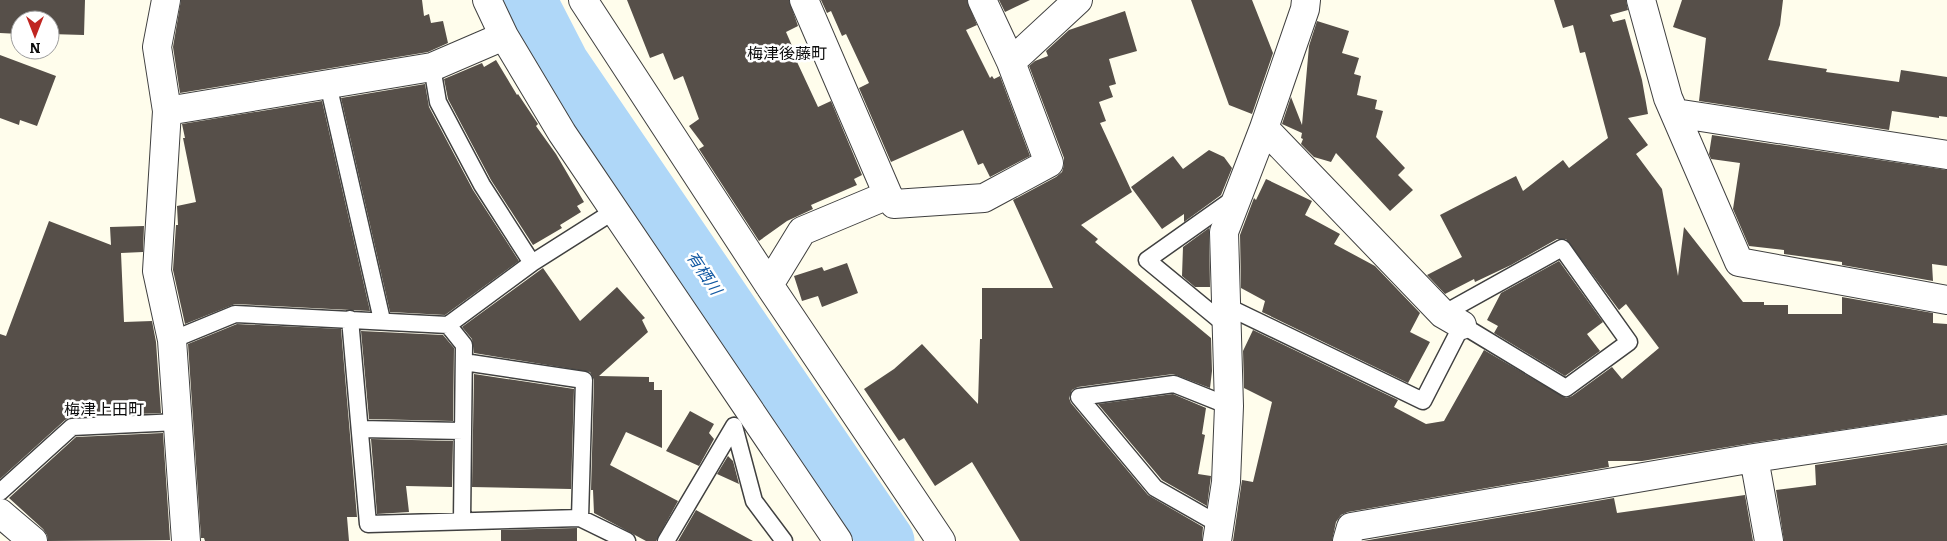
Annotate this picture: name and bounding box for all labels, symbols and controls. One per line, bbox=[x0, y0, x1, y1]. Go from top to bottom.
north arrow bbox=[10, 10, 60, 60]
text: N bbox=[29, 39, 40, 56]
district label: 梅津後藤町 bbox=[747, 44, 827, 63]
water label: 有栖川 bbox=[683, 248, 726, 300]
district label: 梅津上田町 bbox=[64, 400, 144, 419]

